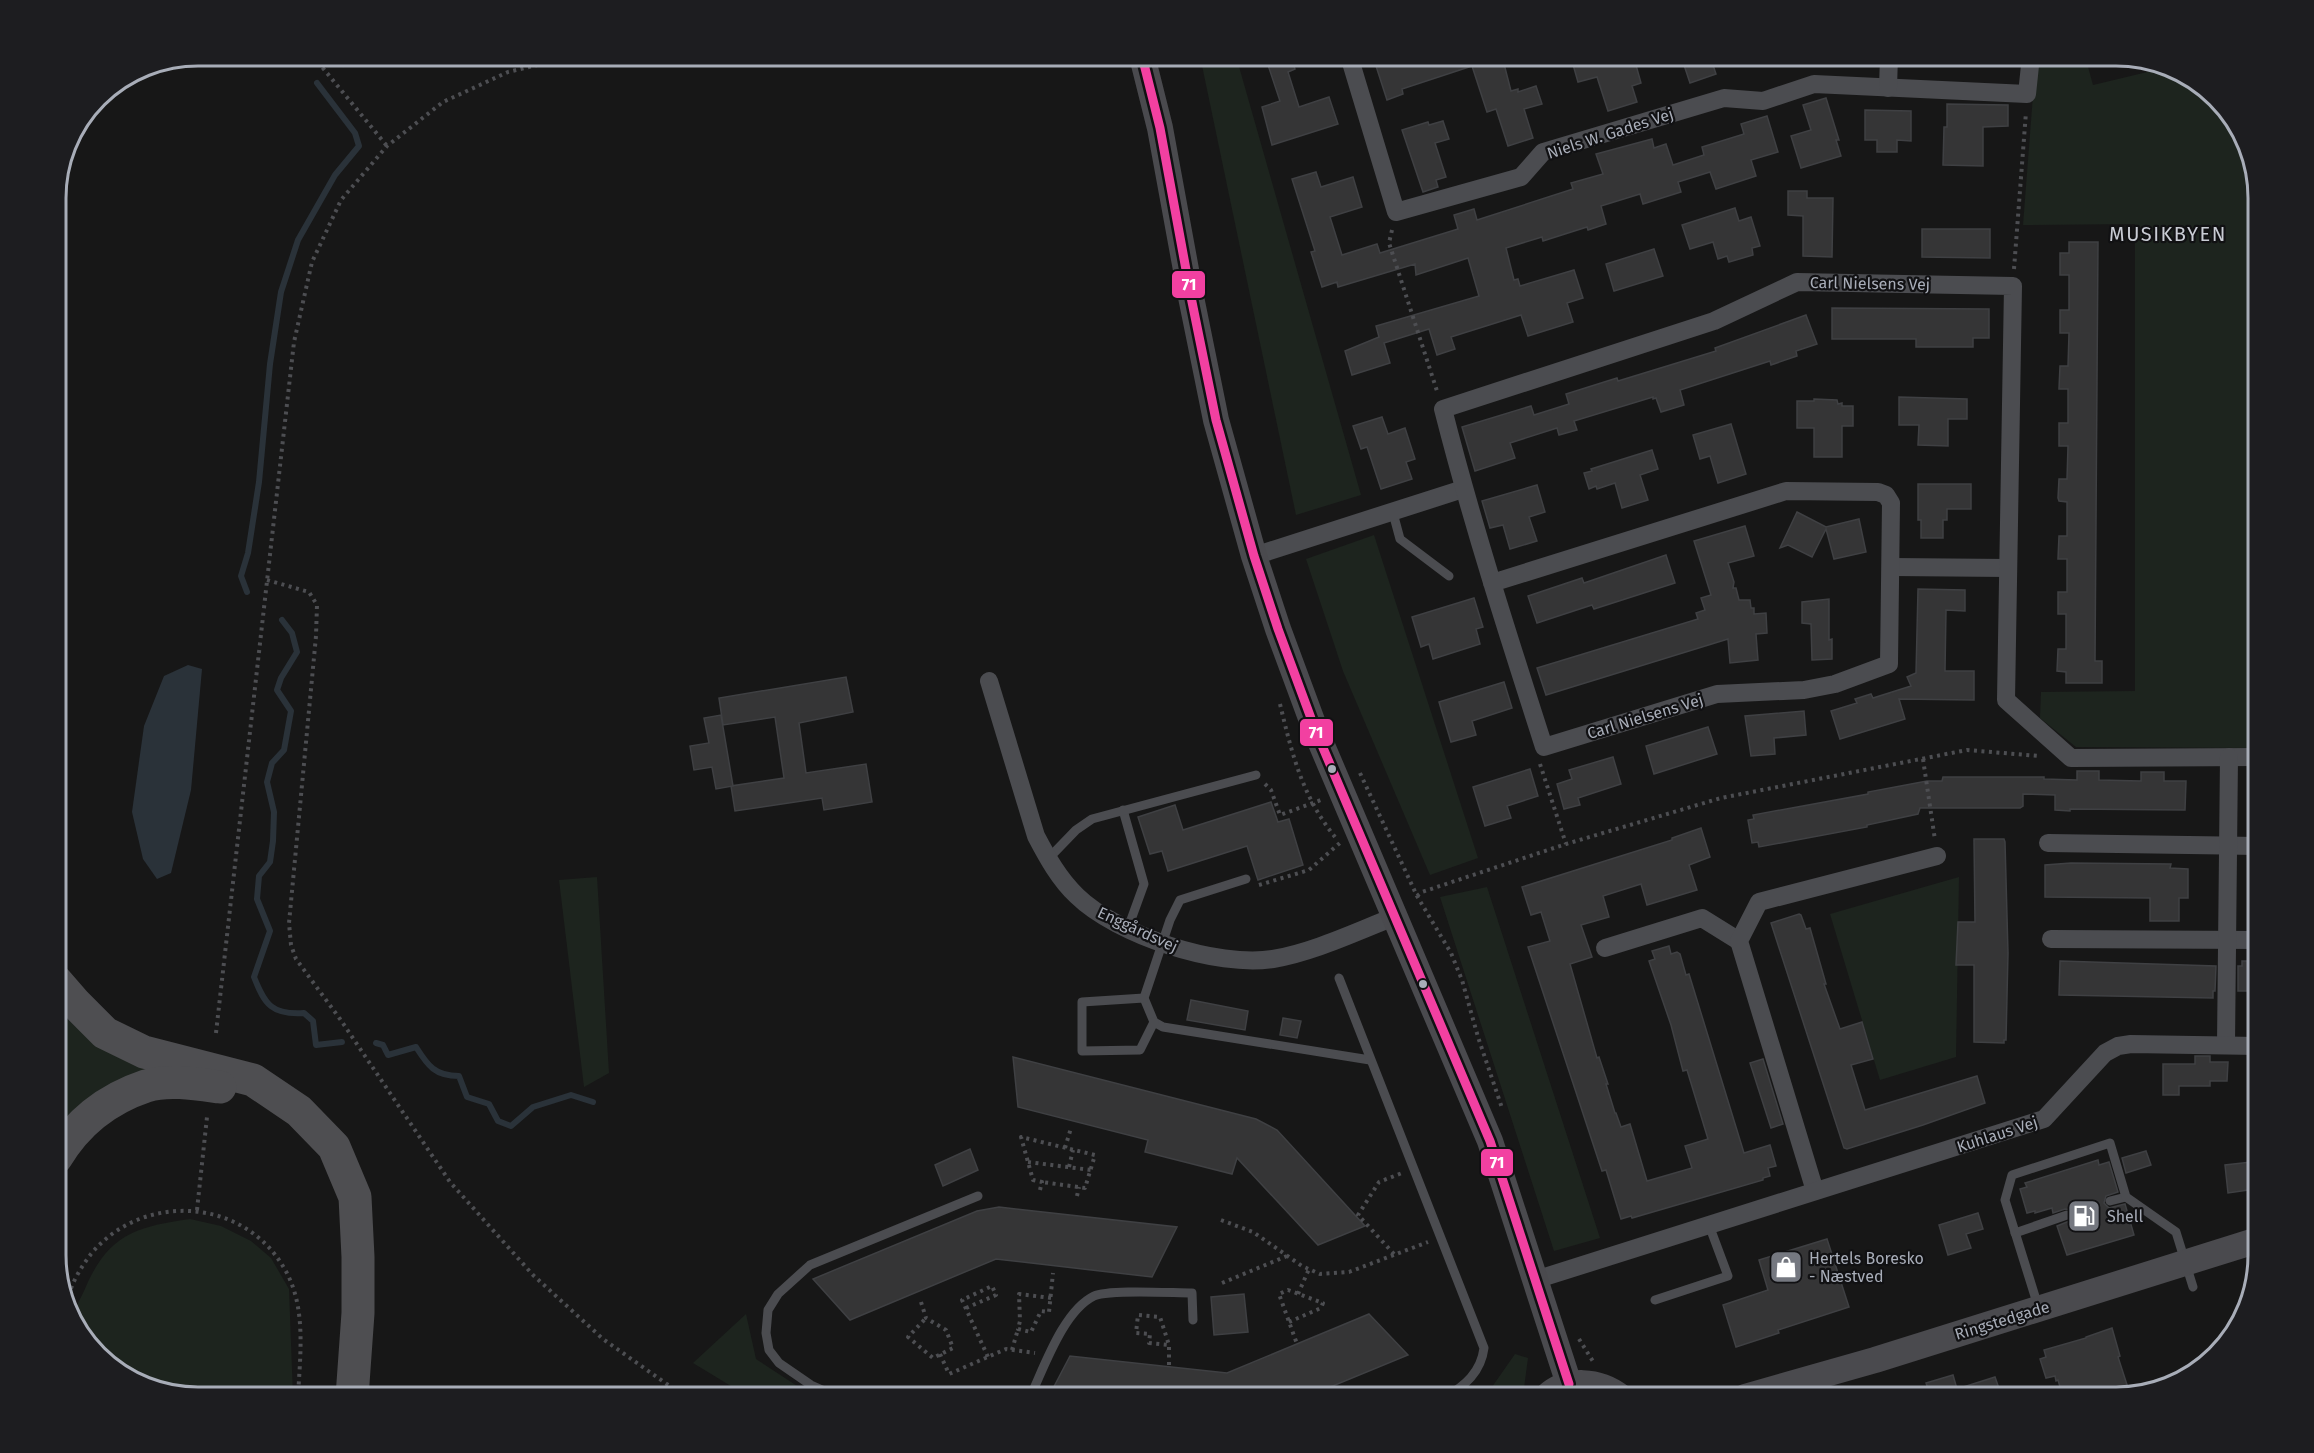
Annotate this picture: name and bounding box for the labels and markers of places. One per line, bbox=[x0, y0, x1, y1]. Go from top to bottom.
unlabelled marker bbox=[1326, 763, 1338, 775]
unlabelled marker bbox=[1417, 978, 1429, 990]
fuel station icon: Shell bbox=[2066, 1198, 2102, 1234]
place label: Shell bbox=[2107, 1207, 2144, 1226]
shop icon: Hertels Boresko - Næstved bbox=[1768, 1249, 1804, 1285]
place label: Hertels Boresko - Næstved bbox=[1809, 1249, 1924, 1286]

